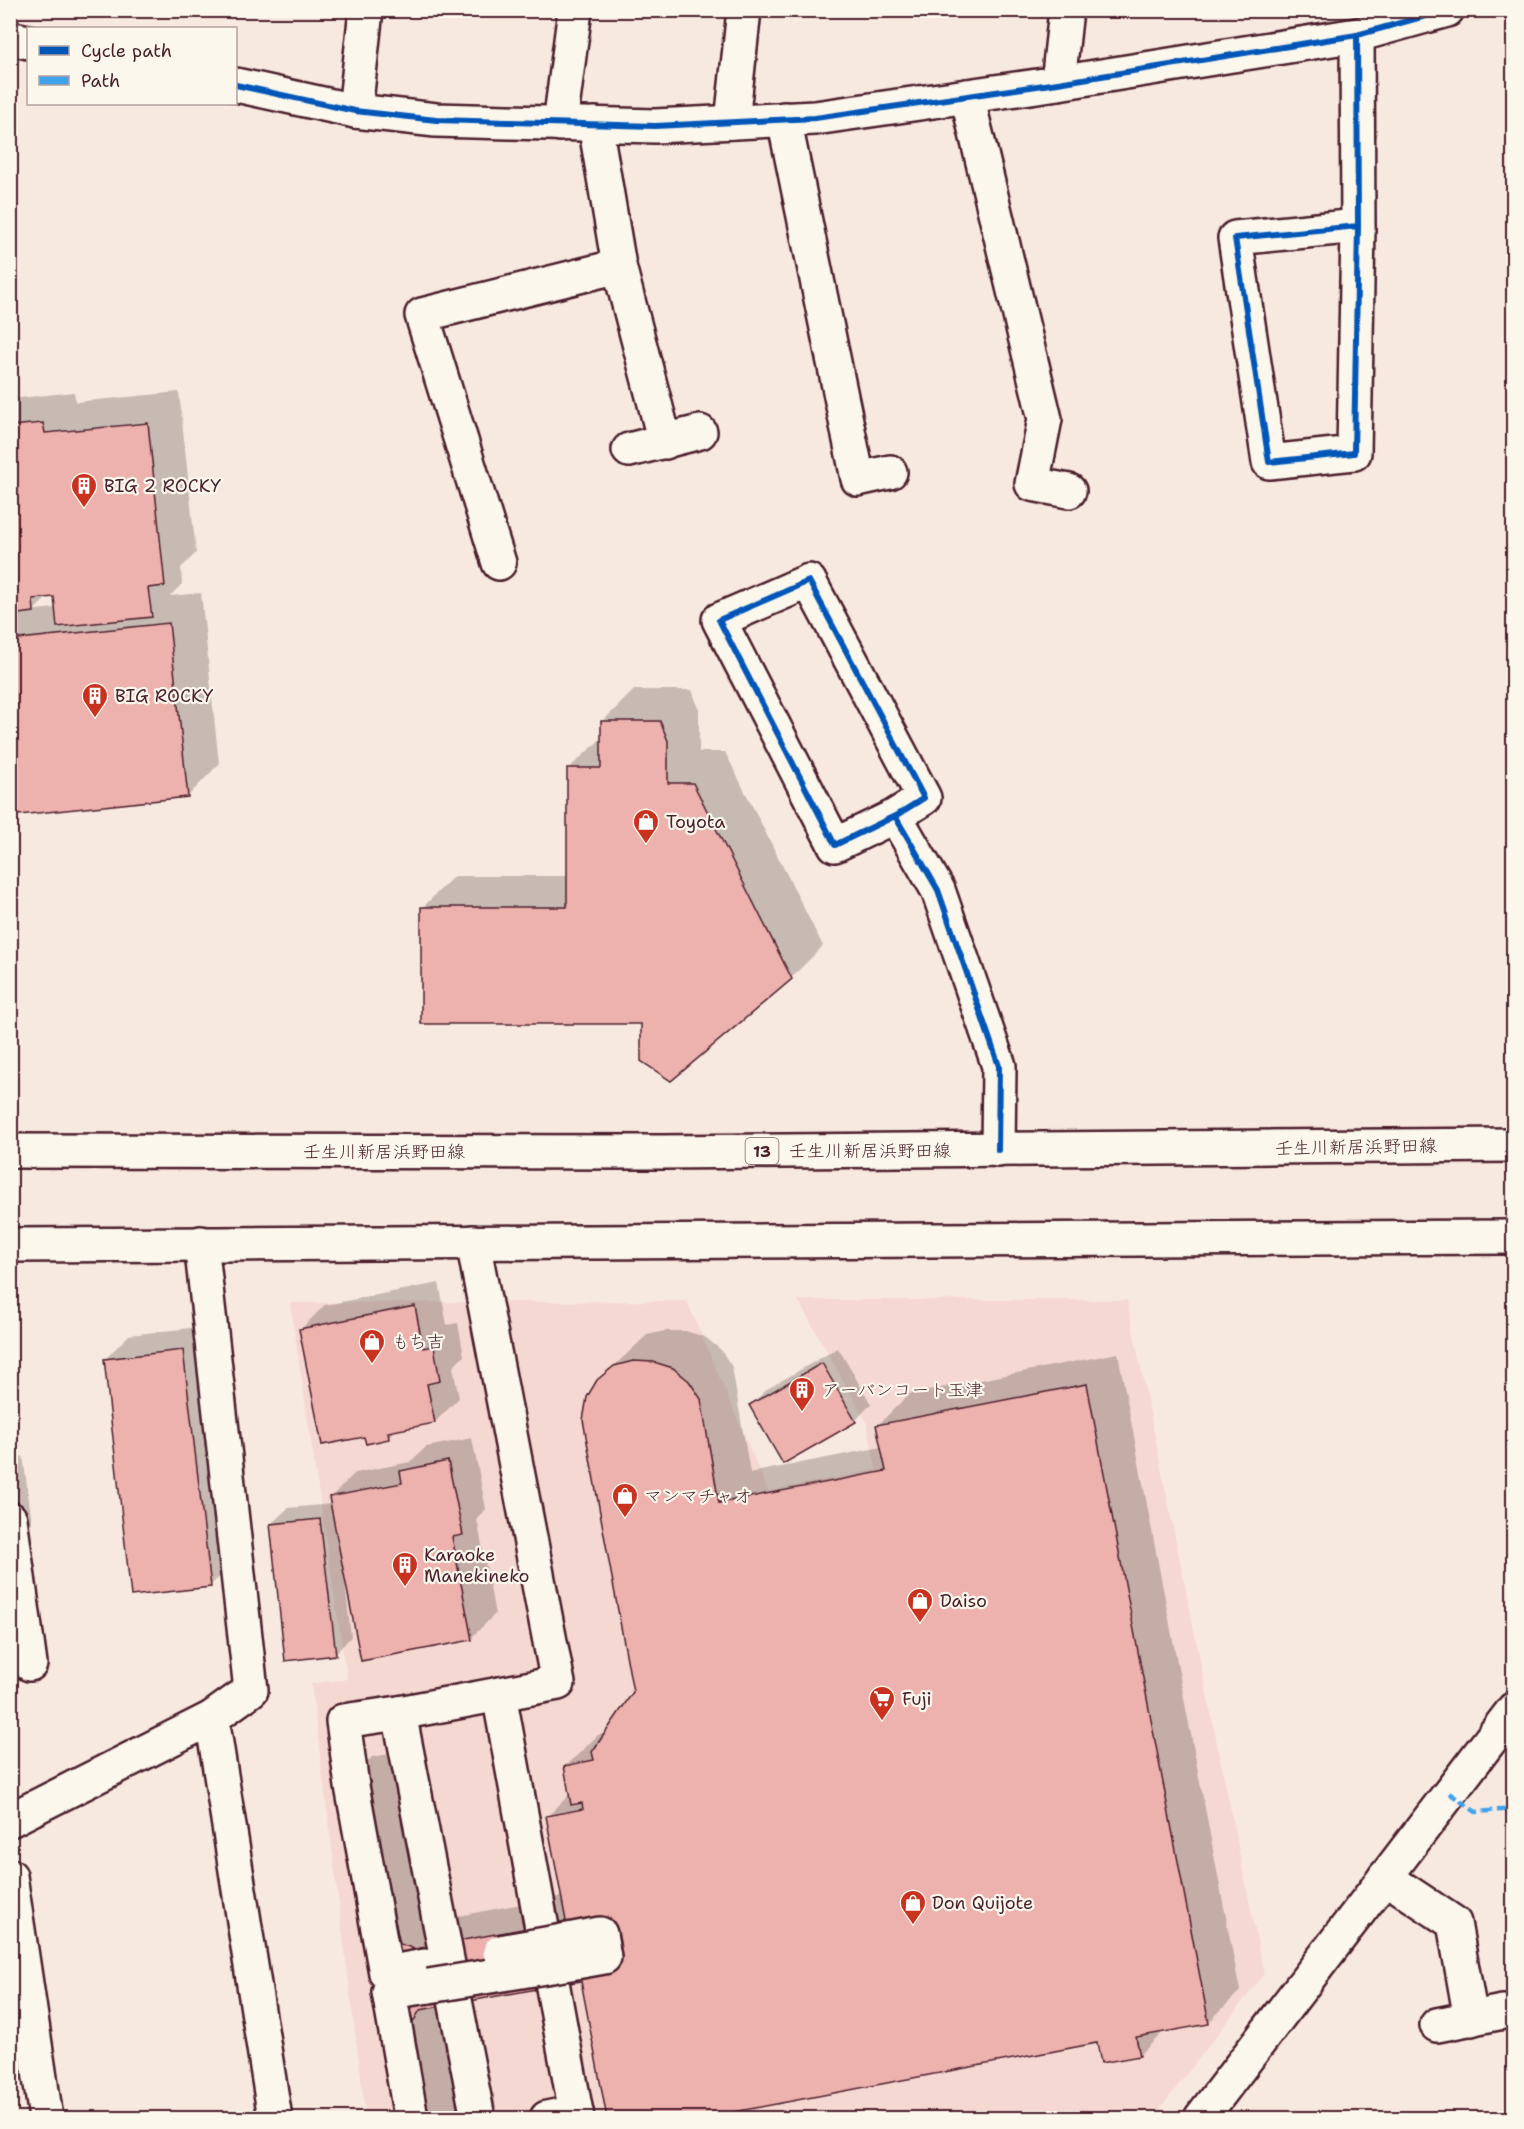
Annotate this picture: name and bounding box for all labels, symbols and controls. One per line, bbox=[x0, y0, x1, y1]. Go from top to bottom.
legend bbox=[27, 27, 237, 105]
text: Cycle path bbox=[81, 39, 172, 63]
text: Path bbox=[81, 69, 120, 93]
building icon: BIG 2 ROCKY bbox=[69, 471, 99, 509]
place label: BIG 2 ROCKY bbox=[104, 474, 221, 498]
building icon: BIG ROCKY bbox=[80, 681, 110, 719]
place label: BIG ROCKY bbox=[115, 684, 213, 708]
shop icon: Toyota bbox=[631, 807, 661, 845]
place label: Toyota bbox=[666, 810, 725, 834]
street label: 壬生川新居浜野田線 bbox=[1275, 1134, 1437, 1160]
road number: 13 bbox=[746, 1138, 778, 1164]
street label: 壬生川新居浜野田線 bbox=[789, 1139, 951, 1163]
street label: 壬生川新居浜野田線 bbox=[303, 1140, 465, 1164]
shop icon: もち吉 bbox=[357, 1327, 387, 1365]
place label: もち吉 bbox=[392, 1330, 445, 1354]
building icon: アーバンコート玉津 bbox=[787, 1375, 817, 1413]
place label: アーバンコート玉津 bbox=[822, 1378, 983, 1402]
shop icon: マンマチャオ bbox=[610, 1481, 640, 1519]
place label: マンマチャオ bbox=[644, 1484, 752, 1508]
place label: Karaoke Manekineko bbox=[424, 1543, 529, 1588]
building icon: Karaoke Manekineko bbox=[390, 1550, 420, 1588]
shop icon: Daiso bbox=[905, 1586, 935, 1624]
place label: Daiso bbox=[940, 1589, 987, 1613]
supermarket icon: Fuji bbox=[867, 1684, 897, 1722]
place label: Fuji bbox=[902, 1687, 932, 1711]
shop icon: Don Quijote bbox=[898, 1888, 928, 1926]
place label: Don Quijote bbox=[932, 1891, 1033, 1915]

